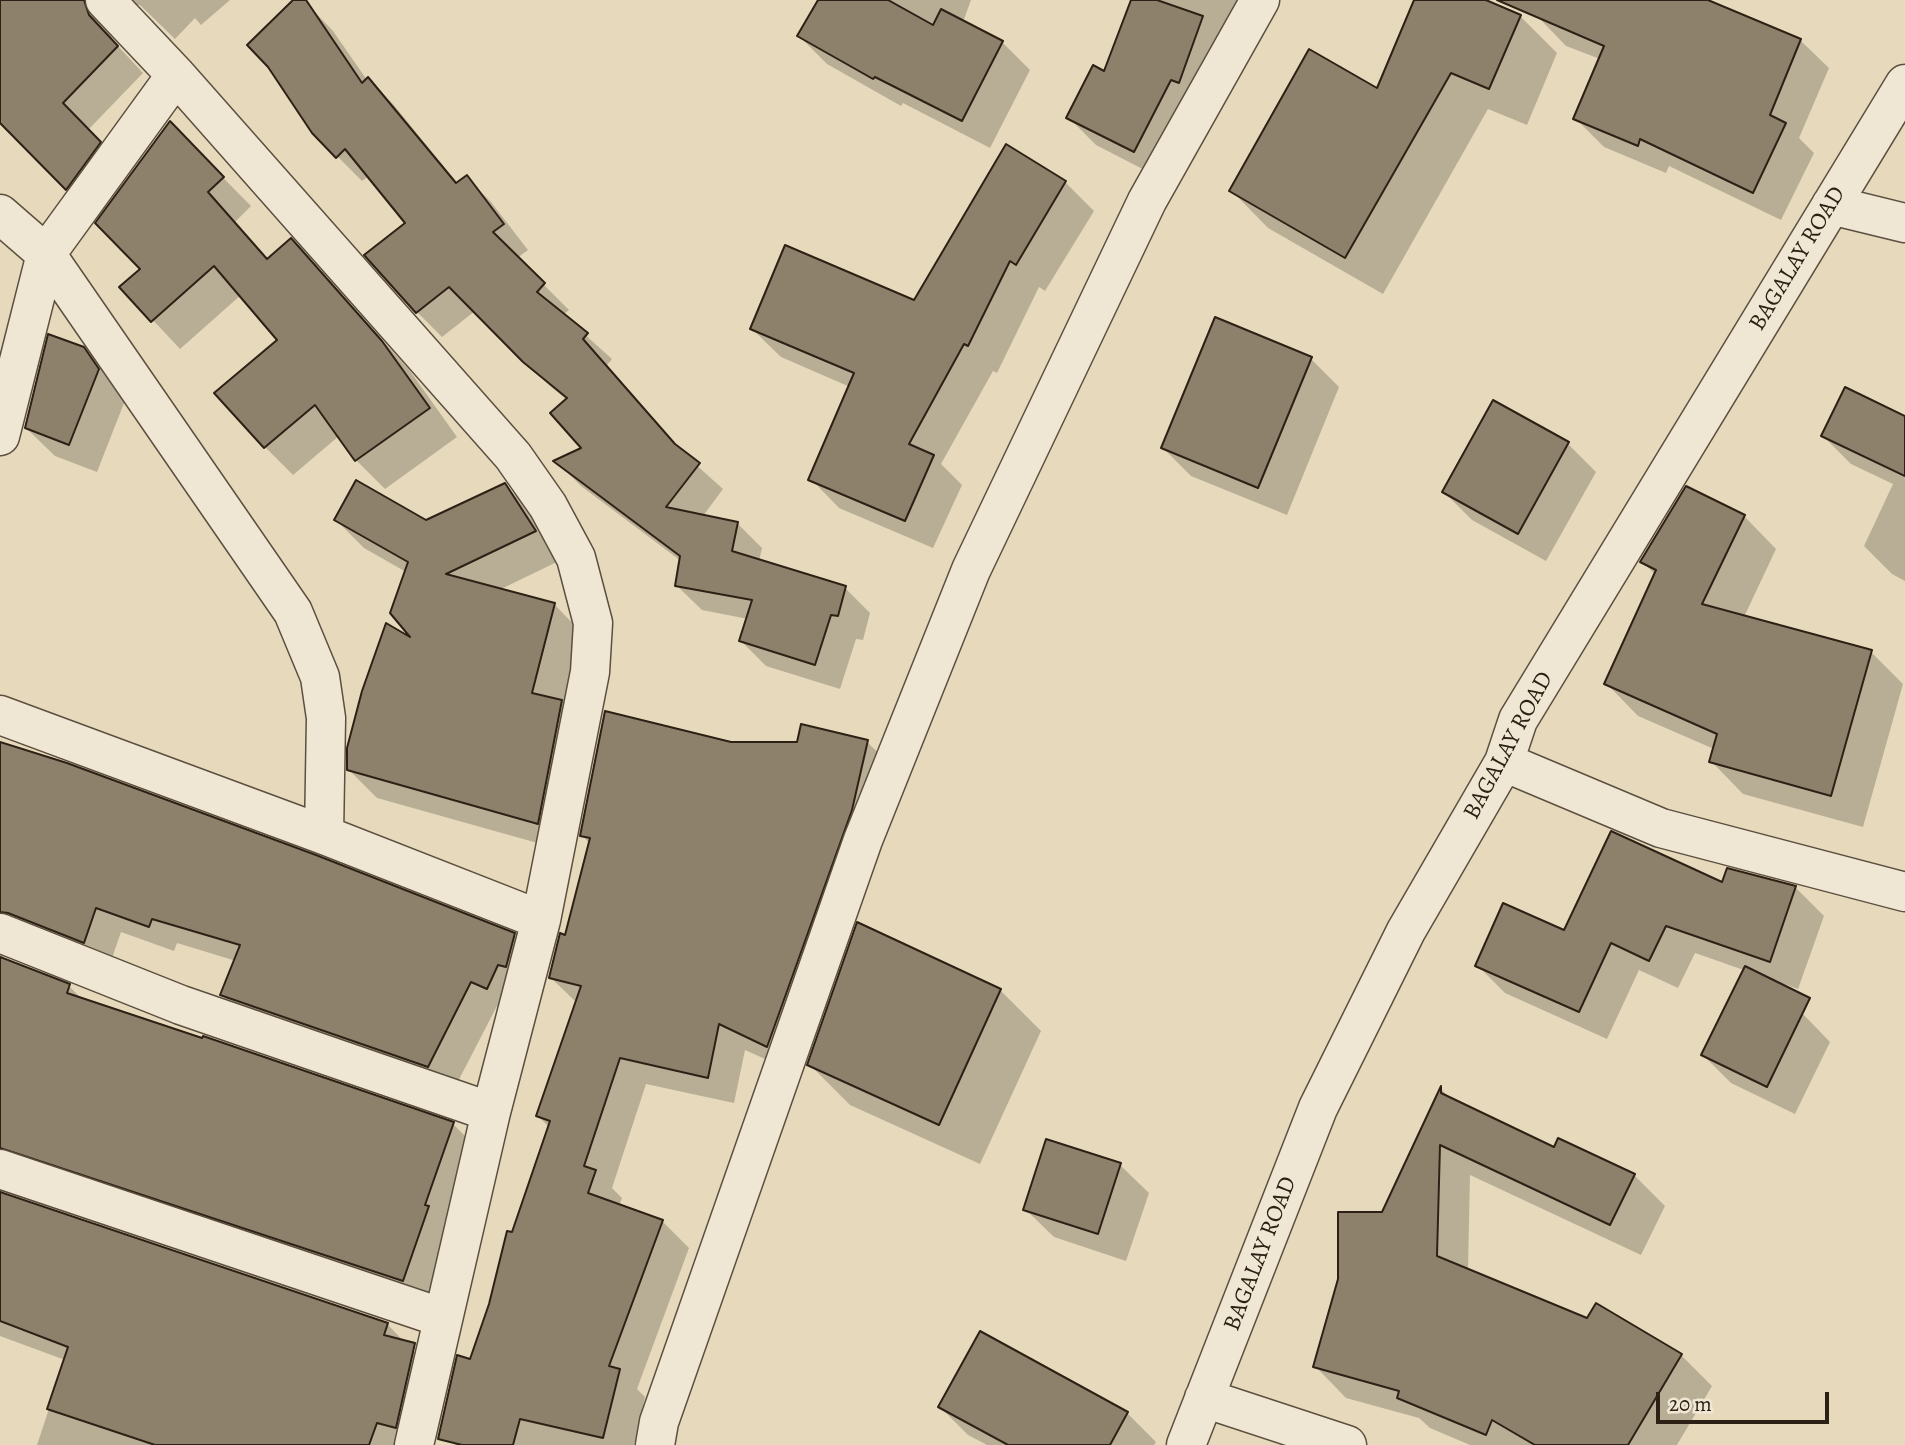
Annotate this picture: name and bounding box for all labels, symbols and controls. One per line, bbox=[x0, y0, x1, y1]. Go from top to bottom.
street label: BAGALAY ROAD bbox=[1744, 182, 1852, 336]
street label: BAGALAY ROAD bbox=[1458, 667, 1560, 825]
street label: BAGALAY ROAD bbox=[1218, 1173, 1304, 1335]
scale bar bbox=[1660, 1378, 1833, 1422]
text: 20 m bbox=[1669, 1390, 1712, 1418]

